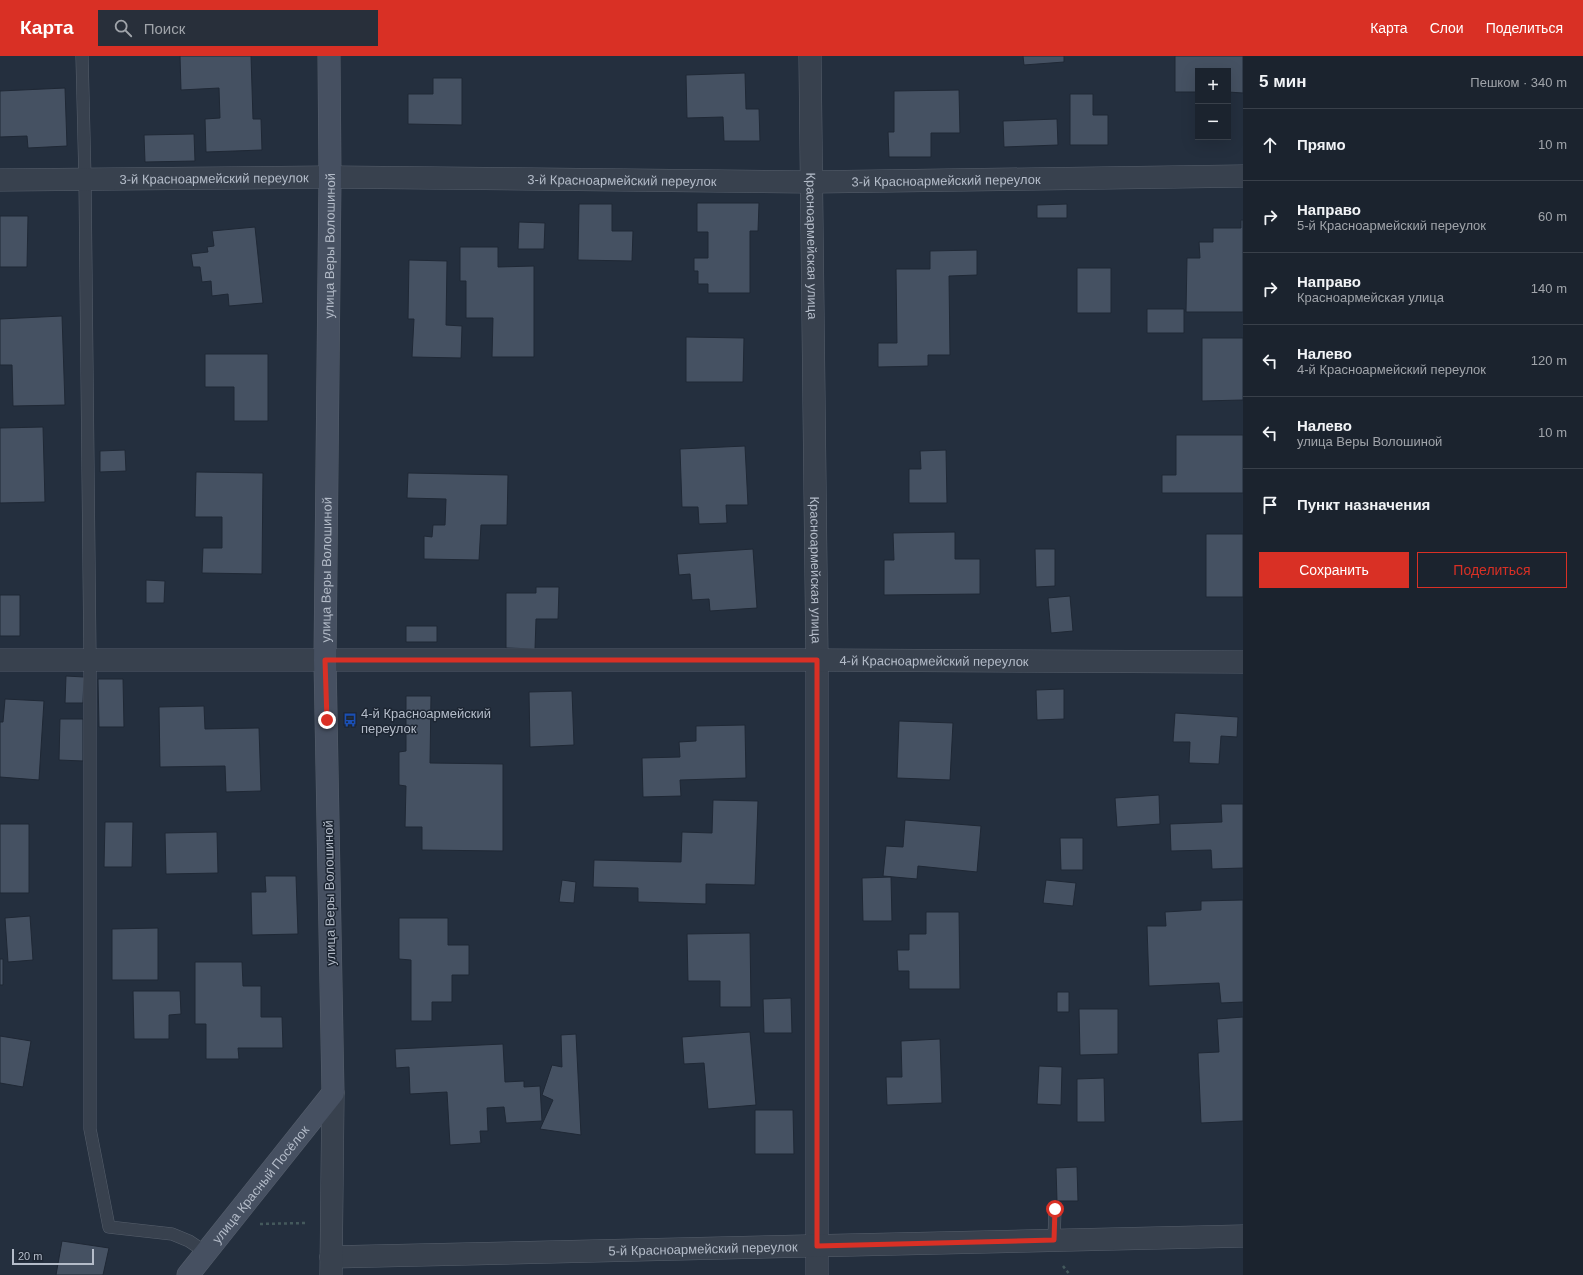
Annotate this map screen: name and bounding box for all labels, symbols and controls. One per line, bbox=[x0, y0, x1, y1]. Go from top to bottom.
search box bbox=[98, 10, 378, 46]
text: Карта bbox=[20, 17, 74, 38]
icon: search bbox=[112, 17, 134, 39]
text: Поиск bbox=[144, 20, 185, 37]
text: Карта bbox=[1370, 20, 1408, 36]
text: Слои bbox=[1430, 20, 1464, 36]
text: Поделиться bbox=[1486, 20, 1563, 36]
map controls bbox=[1195, 68, 1231, 140]
button: + bbox=[1195, 68, 1231, 104]
text: 5 мин bbox=[1259, 72, 1306, 91]
text: Пешком · 340 m bbox=[1470, 75, 1567, 90]
button: − bbox=[1195, 104, 1231, 140]
icon: ahead bbox=[1259, 134, 1281, 156]
text: Прямо bbox=[1297, 136, 1346, 153]
text: 10 m bbox=[1538, 137, 1567, 152]
street label: 3-й Красноармейский переулок bbox=[119, 170, 309, 187]
street label: 3-й Красноармейский переулок bbox=[527, 172, 717, 189]
street label: Красноармейская улица bbox=[803, 172, 820, 320]
street label: 3-й Красноармейский переулок bbox=[851, 172, 1041, 189]
street label: улица Веры Волошиной bbox=[322, 173, 338, 319]
text: Направо bbox=[1297, 201, 1361, 218]
icon: right bbox=[1259, 206, 1281, 228]
text: 60 m bbox=[1538, 209, 1567, 224]
text: 5-й Красноармейский переулок bbox=[1297, 218, 1486, 233]
text: Направо bbox=[1297, 273, 1361, 290]
icon: right bbox=[1259, 278, 1281, 300]
text: 140 m bbox=[1531, 281, 1567, 296]
text: Красноармейская улица bbox=[1297, 290, 1444, 305]
text: Налево bbox=[1297, 345, 1352, 362]
icon: left bbox=[1259, 350, 1281, 372]
text: 120 m bbox=[1531, 353, 1567, 368]
text: 4-й Красноармейский переулок bbox=[1297, 362, 1486, 377]
text: Налево bbox=[1297, 417, 1352, 434]
icon: left bbox=[1259, 422, 1281, 444]
text: 10 m bbox=[1538, 425, 1567, 440]
text: улица Веры Волошиной bbox=[1297, 434, 1442, 449]
icon: arrive bbox=[1259, 494, 1281, 516]
street label: Красноармейская улица bbox=[807, 496, 824, 644]
text: Пункт назначения bbox=[1297, 496, 1430, 513]
street label: улица Веры Волошиной bbox=[318, 497, 335, 643]
button: Сохранить bbox=[1259, 552, 1409, 588]
button: Поделиться bbox=[1417, 552, 1567, 588]
street label: 4-й Красноармейский переулок bbox=[839, 653, 1029, 669]
place label: 4-й Красноармейский переулок bbox=[361, 706, 491, 736]
route end bbox=[318, 711, 336, 729]
bus stop icon: 4-й Красноармейский переулок bbox=[342, 712, 358, 728]
street label: улица Веры Волошиной bbox=[321, 820, 338, 966]
street label: улица Красный Посёлок bbox=[209, 1122, 312, 1246]
route start bbox=[1046, 1200, 1064, 1218]
street label: 5-й Красноармейский переулок bbox=[608, 1239, 798, 1259]
scale bar bbox=[12, 1247, 94, 1266]
text: 20 m bbox=[18, 1250, 42, 1262]

